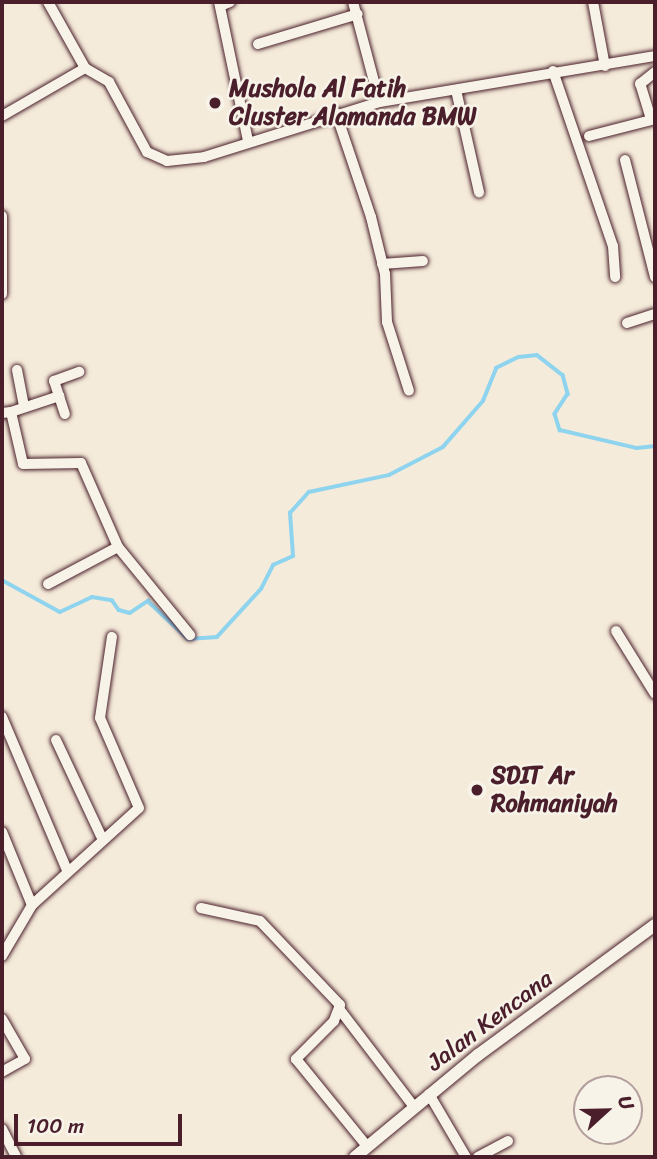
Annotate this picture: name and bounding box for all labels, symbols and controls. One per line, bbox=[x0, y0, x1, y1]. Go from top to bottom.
place label: Mushola Al Fatih Cluster Alamanda BMW bbox=[229, 75, 477, 131]
marker: Mushola Al Fatih Cluster Alamanda BMW bbox=[207, 95, 223, 111]
place label: SDIT Ar Rohmaniyah bbox=[491, 762, 618, 818]
marker: SDIT Ar Rohmaniyah bbox=[469, 782, 485, 798]
street label: Jalan Kencana bbox=[421, 964, 559, 1078]
north arrow bbox=[573, 1075, 643, 1145]
text: U bbox=[608, 1091, 644, 1115]
scale bar bbox=[18, 1100, 186, 1144]
text: 100 m bbox=[27, 1107, 84, 1145]

